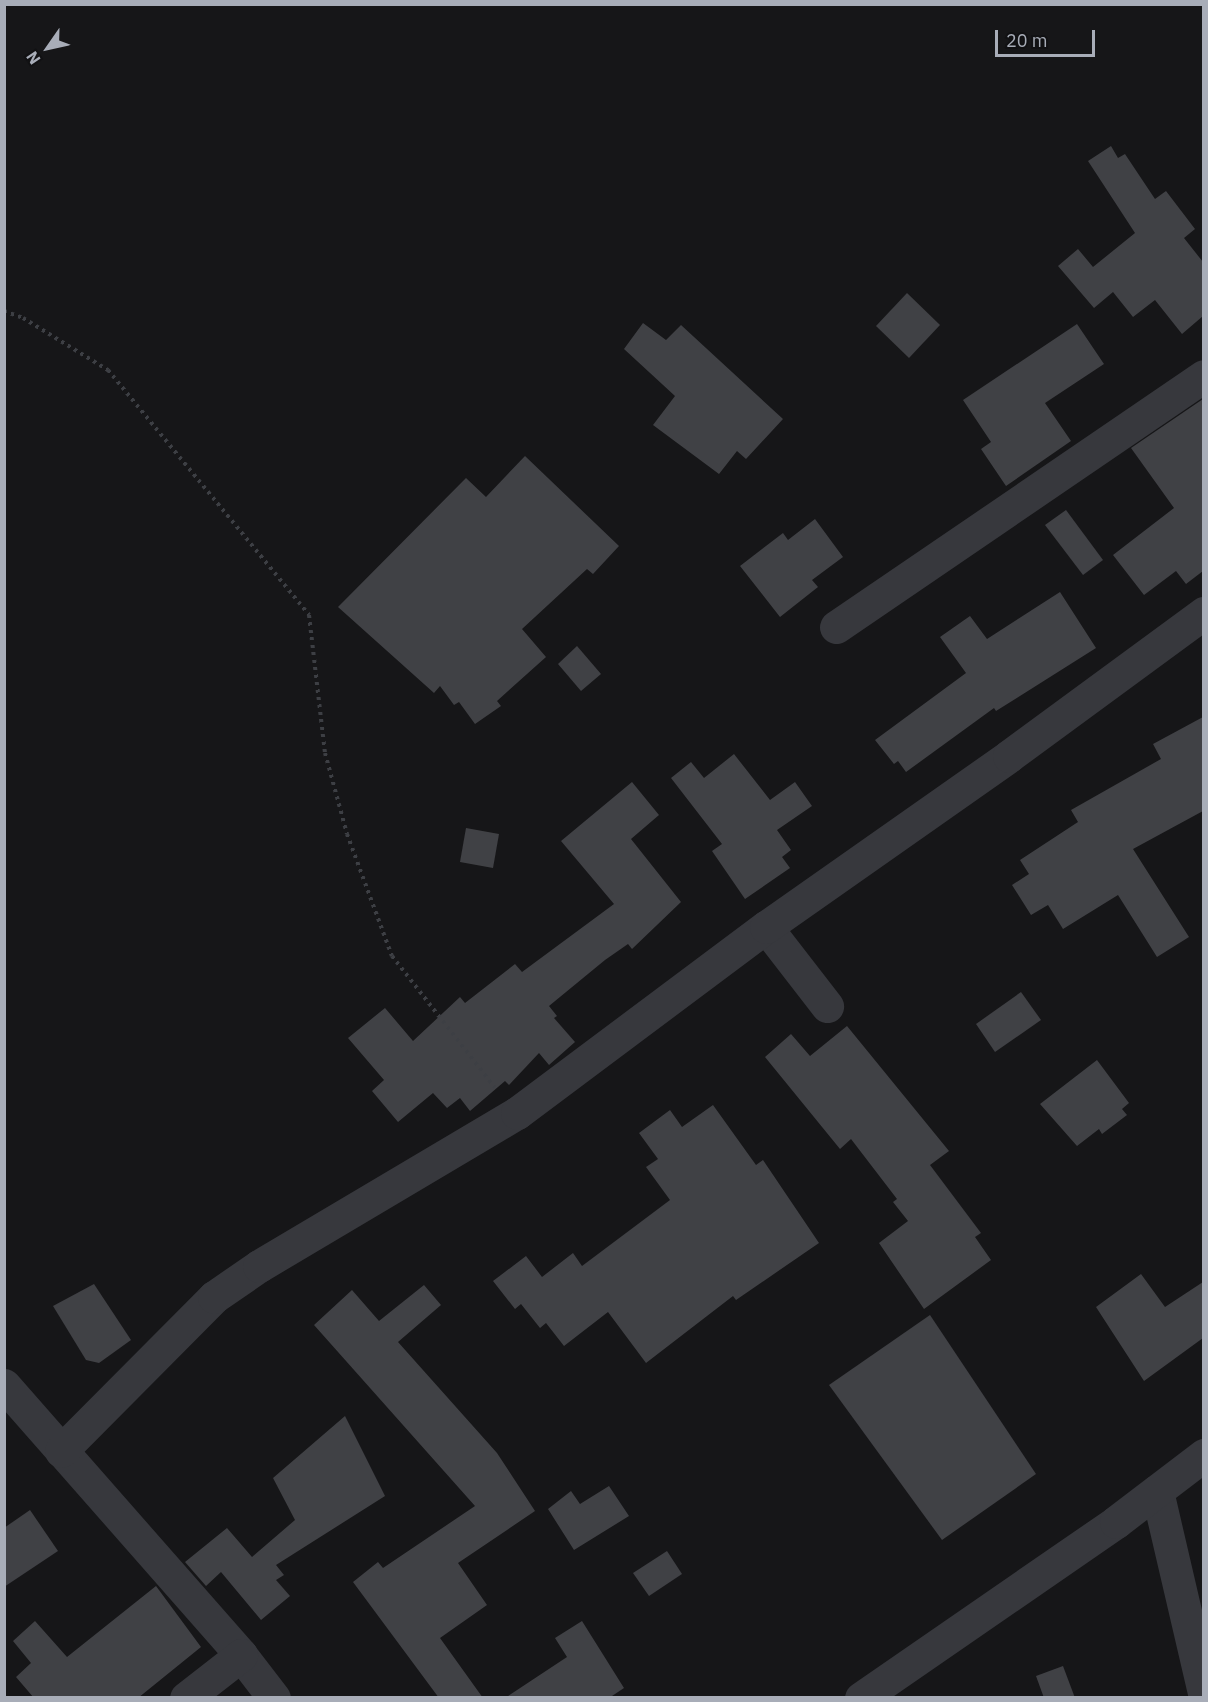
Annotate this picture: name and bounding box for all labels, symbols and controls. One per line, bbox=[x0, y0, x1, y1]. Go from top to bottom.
north arrow bbox=[18, 18, 78, 78]
scale bar bbox=[998, 18, 1098, 56]
text: 20 m bbox=[1006, 29, 1048, 52]
text: N bbox=[22, 48, 45, 68]

